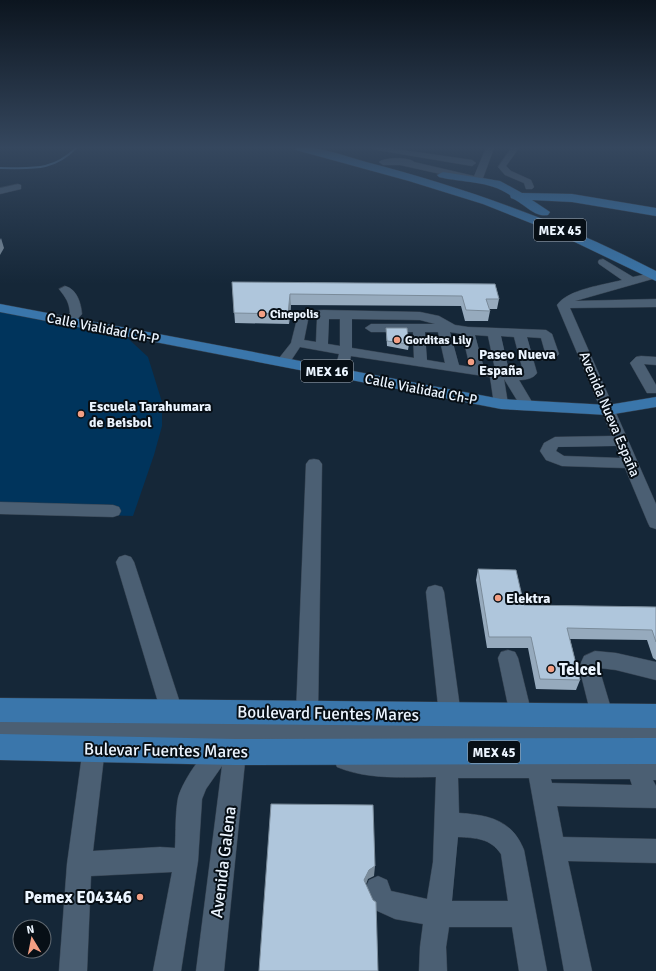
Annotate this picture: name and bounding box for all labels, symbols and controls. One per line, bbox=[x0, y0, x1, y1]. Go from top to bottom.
road number: MEX 45 bbox=[534, 219, 586, 241]
place label: Cinepolis bbox=[270, 307, 319, 322]
street label: Calle Vialidad Ch-P bbox=[45, 309, 161, 348]
marker: Cinepolis bbox=[257, 309, 267, 319]
place label: Gorditas Lily bbox=[405, 333, 472, 348]
marker: Gorditas Lily bbox=[392, 335, 402, 345]
place label: Paseo Nueva España bbox=[479, 346, 556, 379]
street label: Avenida Nueva España bbox=[575, 349, 644, 479]
marker: Paseo Nueva España bbox=[466, 357, 476, 367]
road number: MEX 16 bbox=[301, 360, 353, 382]
street label: Calle Vialidad Ch-P bbox=[363, 370, 479, 409]
place label: Escuela Tarahumara de Beisbol bbox=[89, 398, 212, 431]
marker: Escuela Tarahumara de Beisbol bbox=[76, 409, 86, 419]
place label: Elektra bbox=[506, 590, 550, 607]
marker: Elektra bbox=[493, 593, 503, 603]
place label: Telcel bbox=[559, 659, 601, 680]
marker: Telcel bbox=[546, 664, 556, 674]
street label: Boulevard Fuentes Mares bbox=[237, 701, 419, 726]
street label: Bulevar Fuentes Mares bbox=[84, 739, 248, 762]
road number: MEX 45 bbox=[468, 741, 520, 763]
street label: Avenida Galena bbox=[206, 805, 241, 919]
place label: Pemex E04346 bbox=[24, 887, 132, 908]
marker: Pemex E04346 bbox=[135, 892, 145, 902]
north arrow bbox=[12, 919, 52, 959]
text: N bbox=[25, 923, 35, 937]

